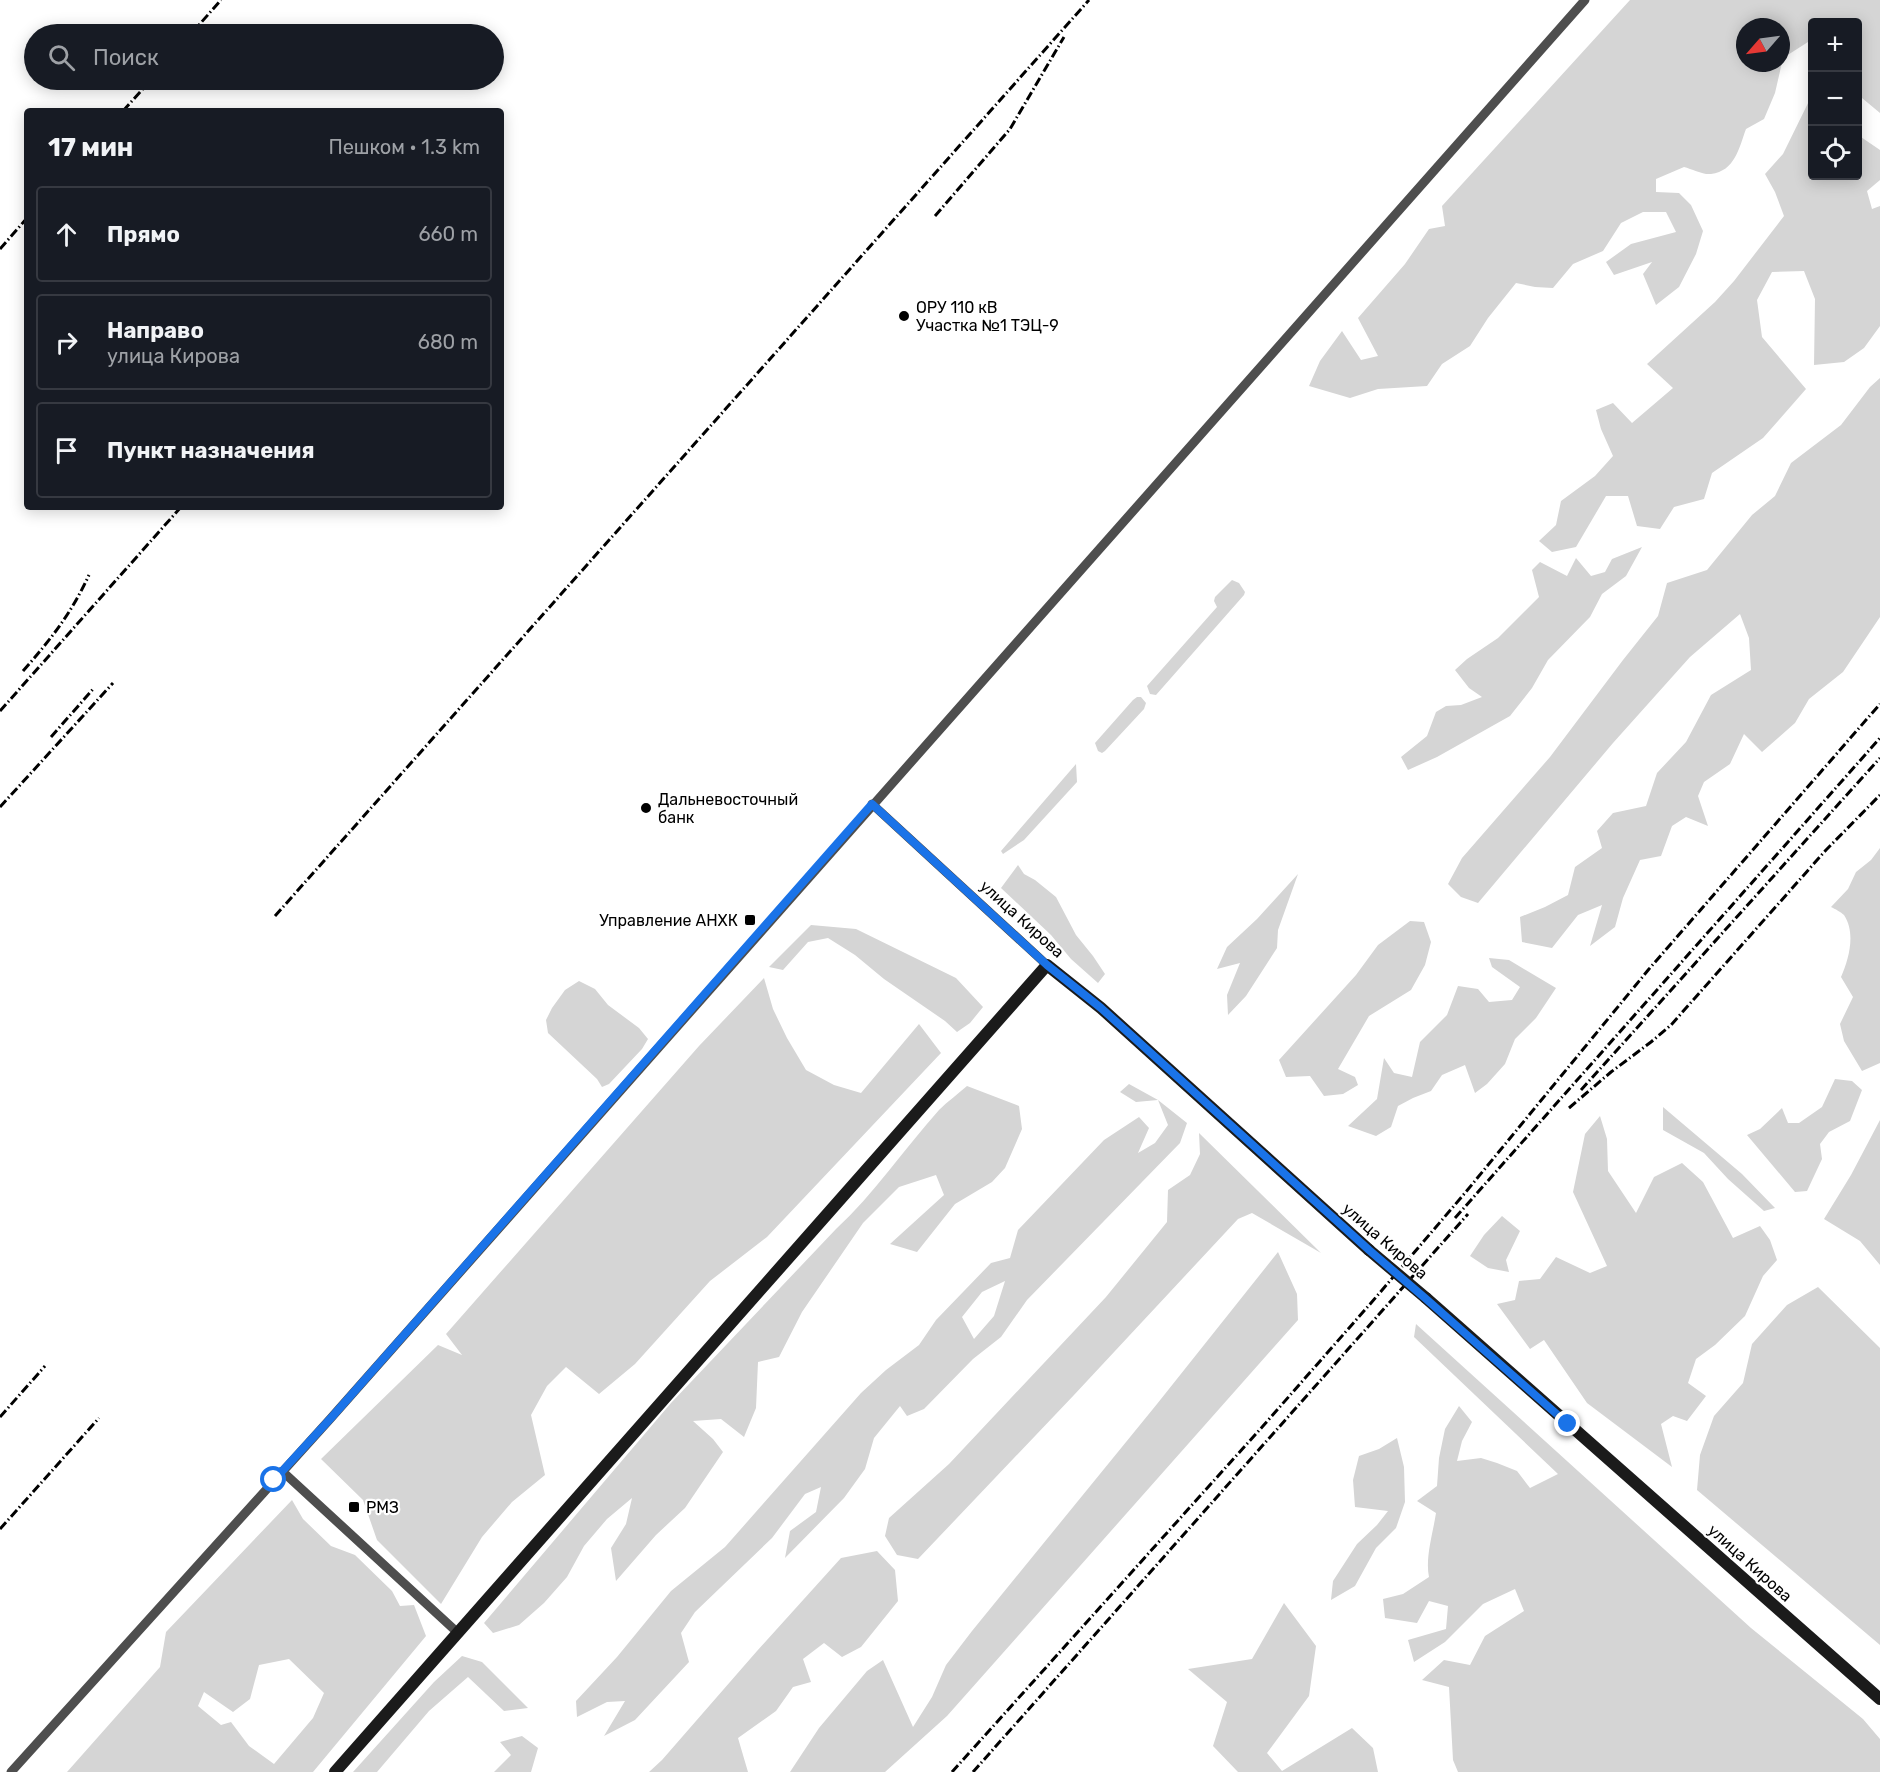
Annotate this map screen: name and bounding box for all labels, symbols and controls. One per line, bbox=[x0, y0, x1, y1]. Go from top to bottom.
north arrow bbox=[1736, 18, 1790, 72]
map controls bbox=[1808, 18, 1862, 180]
button: + bbox=[1808, 18, 1862, 72]
search box bbox=[24, 24, 504, 90]
icon: search bbox=[45, 41, 78, 74]
text: Поиск bbox=[93, 44, 159, 71]
button: − bbox=[1808, 72, 1862, 126]
button: locate bbox=[1808, 126, 1862, 180]
text: 17 мин bbox=[48, 132, 133, 163]
text: Пешком · 1.3 km bbox=[328, 135, 480, 159]
icon: ahead bbox=[50, 218, 83, 251]
text: Прямо bbox=[107, 221, 180, 248]
text: 660 m bbox=[419, 222, 478, 246]
place label: ОРУ 110 кВ Участка №1 ТЭЦ-9 bbox=[916, 298, 1059, 335]
marker: ОРУ 110 кВ Участка №1 ТЭЦ-9 bbox=[897, 309, 911, 323]
text: Направо bbox=[107, 317, 204, 344]
icon: right bbox=[50, 326, 83, 359]
text: 680 m bbox=[418, 330, 478, 354]
text: улица Кирова bbox=[107, 344, 240, 368]
icon: arrive bbox=[50, 434, 83, 467]
text: Пункт назначения bbox=[107, 437, 315, 464]
place label: Дальневосточный банк bbox=[658, 790, 798, 827]
marker: Дальневосточный банк bbox=[639, 801, 653, 815]
street label: улица Кирова bbox=[976, 876, 1068, 962]
place label: Управление АНХК bbox=[599, 911, 738, 930]
marker: Управление АНХК bbox=[743, 913, 757, 927]
street label: улица Кирова bbox=[1339, 1199, 1431, 1283]
route end bbox=[1554, 1410, 1580, 1436]
route start bbox=[260, 1466, 286, 1492]
place label: РМЗ bbox=[366, 1498, 399, 1517]
marker: РМЗ bbox=[347, 1500, 361, 1514]
street label: улица Кирова bbox=[1704, 1520, 1796, 1606]

